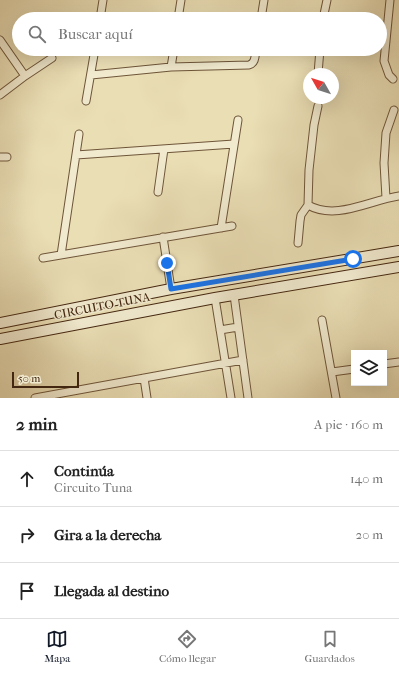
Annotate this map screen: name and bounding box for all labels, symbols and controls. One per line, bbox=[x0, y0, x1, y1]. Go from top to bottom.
search box bbox=[12, 12, 387, 56]
icon: search bbox=[26, 23, 48, 45]
text: Buscar aquí bbox=[58, 25, 133, 43]
north arrow bbox=[303, 68, 339, 104]
route start bbox=[344, 250, 362, 268]
route end bbox=[158, 254, 176, 272]
street label: CIRCUITO TUNA bbox=[53, 290, 151, 322]
map controls bbox=[351, 350, 387, 386]
button: layers bbox=[351, 350, 387, 386]
scale bar bbox=[12, 370, 79, 389]
text: 50 m bbox=[18, 372, 40, 385]
text: 2 min bbox=[16, 414, 57, 434]
text: A pie · 160 m bbox=[314, 417, 383, 432]
text: Continúa bbox=[54, 462, 114, 480]
icon: ahead bbox=[16, 468, 38, 490]
text: 140 m bbox=[350, 471, 383, 486]
text: Circuito Tuna bbox=[54, 480, 132, 495]
icon: right bbox=[16, 524, 38, 546]
text: Gira a la derecha bbox=[54, 526, 161, 544]
text: 20 m bbox=[356, 527, 383, 542]
icon: arrive bbox=[16, 580, 38, 602]
text: Llegada al destino bbox=[54, 582, 169, 600]
tab: Mapa bbox=[44, 628, 70, 665]
tab: Cómo llegar bbox=[159, 628, 216, 665]
tab: Guardados bbox=[304, 628, 355, 665]

